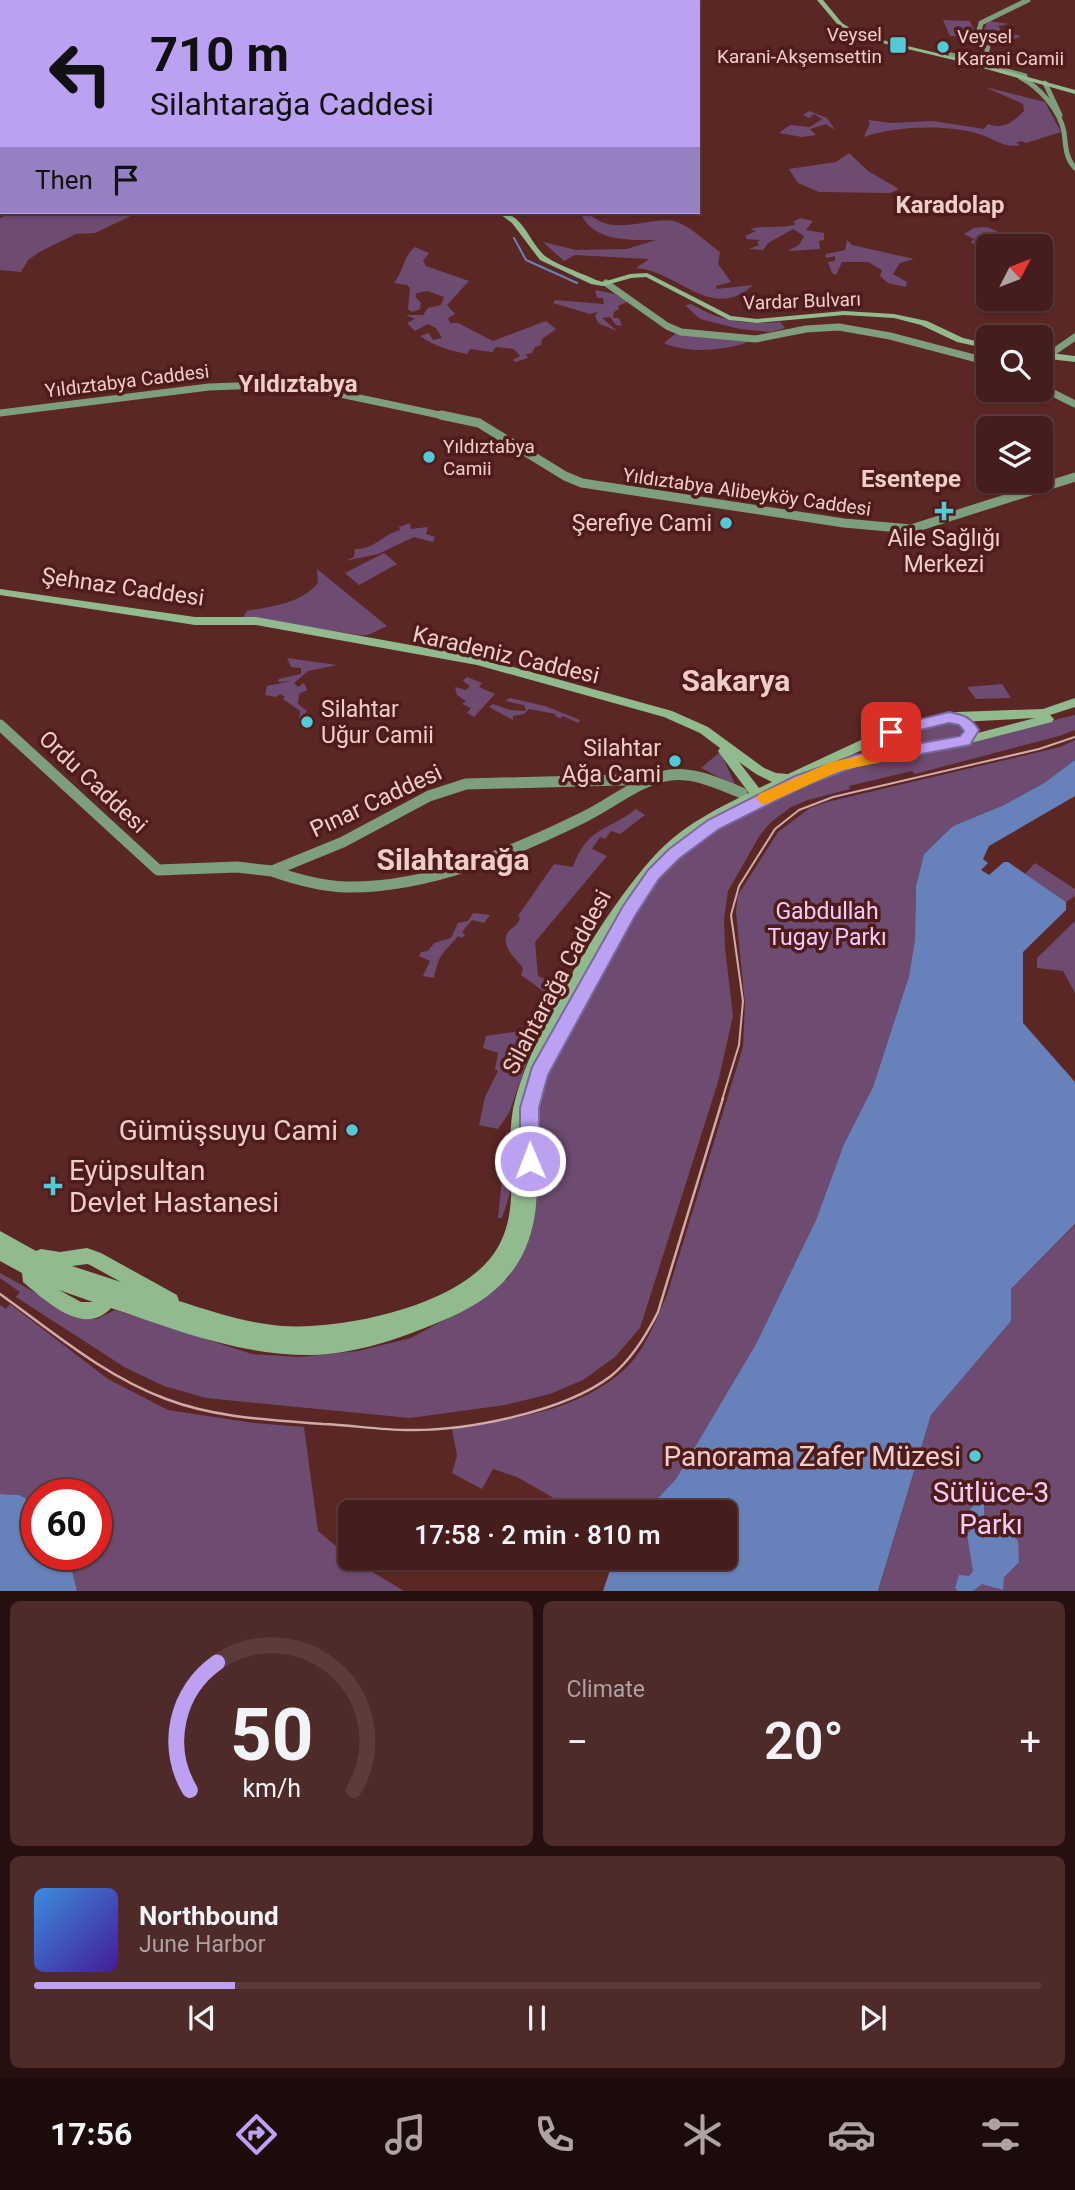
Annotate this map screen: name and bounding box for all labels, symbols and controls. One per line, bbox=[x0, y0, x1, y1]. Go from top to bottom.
place label: Veysel Karani-Akşemsettin bbox=[717, 23, 882, 68]
place label: Veysel Karani Camii bbox=[957, 25, 1064, 70]
text: 710 m bbox=[150, 26, 289, 83]
icon: left bbox=[35, 28, 126, 119]
marker: Veysel Karani-Akşemsettin bbox=[888, 35, 908, 55]
marker: Veysel Karani Camii bbox=[935, 39, 951, 55]
text: Silahtarağa Caddesi bbox=[150, 85, 434, 123]
icon: arrive bbox=[107, 161, 145, 199]
text: Then bbox=[35, 165, 93, 195]
district label: Karadolap bbox=[895, 191, 1005, 219]
north arrow bbox=[976, 234, 1054, 312]
map controls bbox=[976, 234, 1053, 493]
street label: Vardar Bulvarı bbox=[743, 287, 861, 315]
button: search bbox=[976, 325, 1053, 402]
street label: Yıldıztabya Caddesi bbox=[44, 360, 210, 402]
district label: Yıldıztabya bbox=[238, 370, 358, 398]
button: layers bbox=[976, 416, 1053, 493]
place label: Yıldıztabya Camii bbox=[443, 435, 535, 480]
marker: Yıldıztabya Camii bbox=[421, 449, 437, 465]
street label: Yıldıztabya Alibeyköy Caddesi bbox=[621, 463, 873, 521]
district label: Esentepe bbox=[861, 465, 961, 493]
marker: Aile Sağlığı Merkezi bbox=[934, 501, 954, 521]
place label: Şerefiye Cami bbox=[572, 510, 712, 537]
marker: Şerefiye Cami bbox=[718, 515, 734, 531]
place label: Aile Sağlığı Merkezi bbox=[887, 525, 1001, 578]
street label: Şehnaz Caddesi bbox=[40, 562, 206, 612]
street label: Karadeniz Caddesi bbox=[410, 620, 602, 690]
district label: Sakarya bbox=[682, 663, 790, 698]
place label: Silahtar Uğur Camii bbox=[321, 696, 434, 749]
pin bbox=[861, 702, 921, 762]
icon: arrive bbox=[872, 713, 910, 751]
marker: Silahtar Uğur Camii bbox=[299, 714, 315, 730]
street label: Ordu Caddesi bbox=[33, 725, 153, 839]
place label: Silahtar Ağa Cami bbox=[562, 735, 661, 788]
marker: Silahtar Ağa Cami bbox=[667, 753, 683, 769]
street label: Pınar Caddesi bbox=[306, 759, 446, 843]
district label: Silahtarağa bbox=[376, 842, 530, 877]
street label: Silahtarağa Caddesi bbox=[497, 886, 617, 1078]
park label: Gabdullah Tugay Parkı bbox=[767, 898, 887, 951]
place label: Gümüşsuyu Cami bbox=[119, 1114, 338, 1147]
marker: Gümüşsuyu Cami bbox=[344, 1122, 360, 1138]
position arrow bbox=[493, 1124, 567, 1198]
place label: Eyüpsultan Devlet Hastanesi bbox=[69, 1154, 279, 1219]
marker: Eyüpsultan Devlet Hastanesi bbox=[43, 1176, 63, 1196]
place label: Panorama Zafer Müzesi bbox=[664, 1440, 961, 1473]
marker: Panorama Zafer Müzesi bbox=[967, 1448, 983, 1464]
park label: Sütlüce-3 Parkı bbox=[933, 1476, 1049, 1541]
speed limit sign: 60 bbox=[21, 1479, 112, 1570]
text: 17:58 · 2 min · 810 m bbox=[414, 1520, 661, 1550]
text: Climate bbox=[567, 1676, 645, 1703]
text: 50 bbox=[229, 1692, 313, 1778]
text: 20° bbox=[764, 1711, 844, 1772]
text: − bbox=[567, 1720, 588, 1764]
text: + bbox=[1019, 1720, 1041, 1764]
text: km/h bbox=[242, 1773, 301, 1802]
text: Northbound bbox=[139, 1901, 279, 1931]
text: June Harbor bbox=[139, 1931, 266, 1958]
icon: previous bbox=[183, 1999, 221, 2037]
icon: pause bbox=[518, 1999, 556, 2037]
icon: next bbox=[854, 1999, 892, 2037]
icon: directions bbox=[232, 2110, 281, 2159]
icon: music bbox=[381, 2110, 430, 2159]
icon: phone bbox=[530, 2110, 579, 2159]
icon: climate bbox=[678, 2110, 727, 2159]
icon: car bbox=[827, 2110, 876, 2159]
icon: filters bbox=[976, 2110, 1025, 2159]
text: 17:56 bbox=[50, 2115, 132, 2153]

